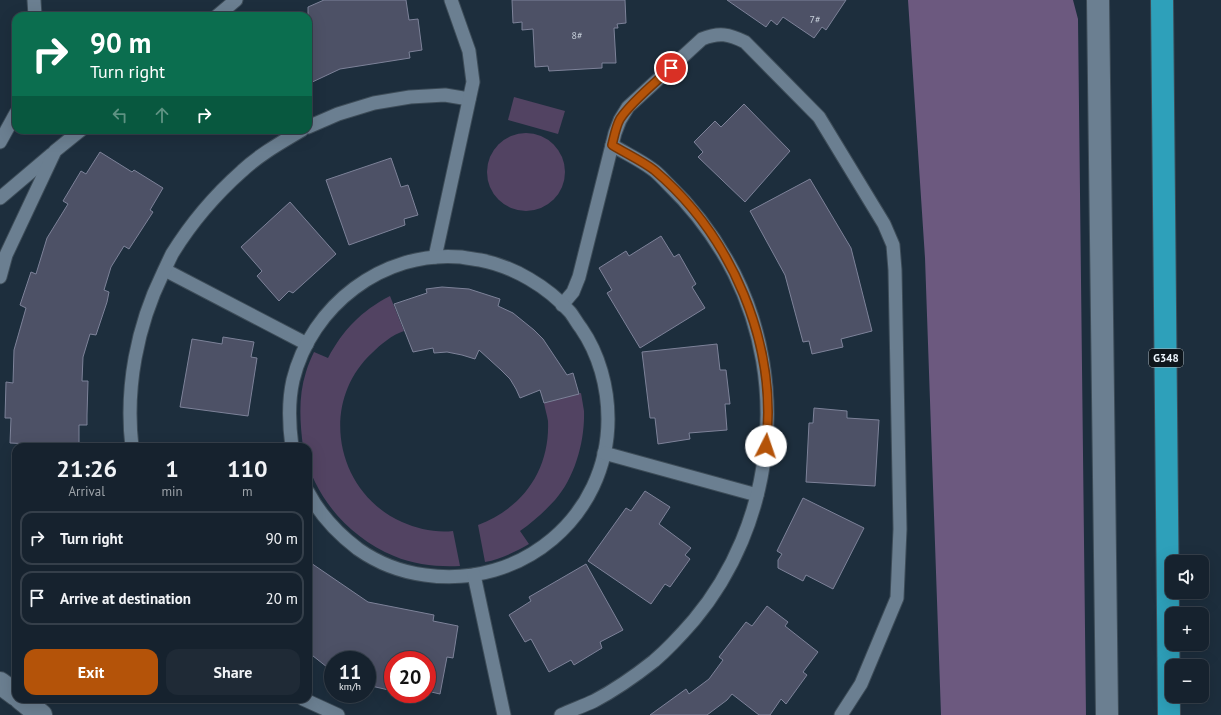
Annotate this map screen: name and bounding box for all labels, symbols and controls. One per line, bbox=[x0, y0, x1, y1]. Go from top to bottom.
house number: 7# bbox=[810, 13, 820, 26]
text: 90 m bbox=[90, 24, 151, 61]
icon: right bbox=[24, 28, 76, 80]
house number: 8# bbox=[572, 29, 582, 42]
pin bbox=[654, 51, 688, 85]
icon: arrive bbox=[660, 57, 682, 79]
text: Turn right bbox=[90, 60, 165, 83]
icon: left bbox=[109, 104, 131, 126]
icon: ahead bbox=[151, 104, 173, 126]
icon: right bbox=[193, 104, 215, 126]
road number: G348 bbox=[1149, 349, 1183, 367]
position arrow bbox=[745, 425, 787, 467]
text: 21:26 bbox=[56, 453, 117, 484]
text: 1 bbox=[165, 453, 179, 484]
text: 110 bbox=[227, 453, 268, 484]
text: Arrival bbox=[69, 483, 105, 500]
text: min bbox=[161, 483, 183, 500]
text: m bbox=[242, 483, 253, 500]
icon: right bbox=[26, 527, 48, 549]
text: Turn right bbox=[60, 529, 123, 548]
text: 90 m bbox=[265, 529, 298, 548]
map controls bbox=[1165, 555, 1209, 703]
button: sound bbox=[1165, 555, 1209, 599]
icon: arrive bbox=[26, 587, 48, 609]
text: Arrive at destination bbox=[60, 589, 191, 608]
text: 20 m bbox=[265, 589, 298, 608]
button: + bbox=[1165, 607, 1209, 651]
button: Exit bbox=[24, 649, 158, 695]
button: Share bbox=[166, 649, 300, 695]
speed limit sign: 20 bbox=[384, 651, 436, 703]
text: 11 bbox=[339, 659, 361, 685]
button: − bbox=[1165, 659, 1209, 703]
text: km/h bbox=[339, 680, 361, 693]

